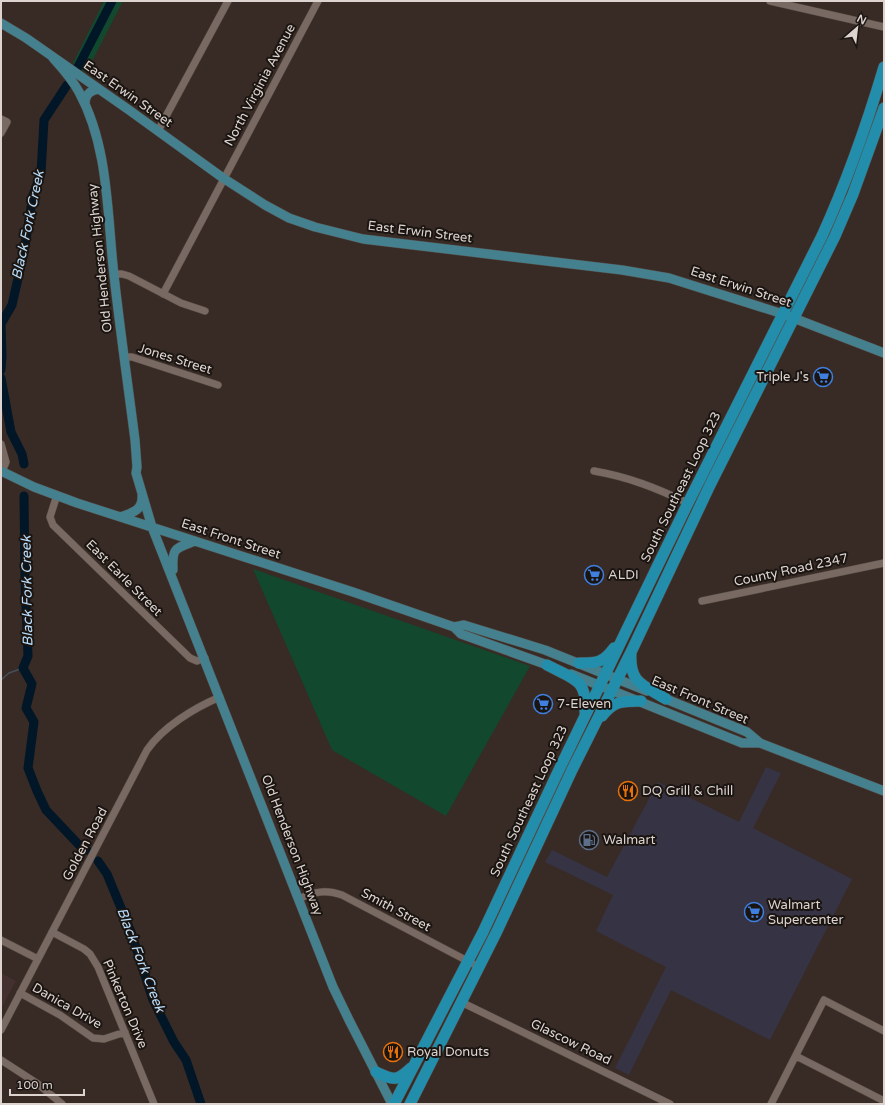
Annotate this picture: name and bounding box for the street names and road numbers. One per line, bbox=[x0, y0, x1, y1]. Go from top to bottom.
street label: North Virginia Avenue bbox=[221, 21, 299, 149]
street label: East Erwin Street bbox=[80, 57, 176, 131]
street label: Old Henderson Highway bbox=[84, 183, 116, 333]
street label: East Erwin Street bbox=[367, 218, 473, 246]
street label: East Erwin Street bbox=[688, 263, 794, 311]
street label: Jones Street bbox=[136, 340, 214, 378]
street label: South Southeast Loop 323 bbox=[638, 409, 724, 565]
street label: East Front Street bbox=[179, 515, 283, 563]
street label: East Earle Street bbox=[82, 536, 166, 620]
street label: County Road 2347 bbox=[732, 550, 850, 590]
street label: East Front Street bbox=[649, 672, 751, 728]
street label: South Southeast Loop 323 bbox=[487, 723, 571, 879]
street label: Old Henderson Highway bbox=[258, 772, 326, 918]
street label: Golden Road bbox=[59, 805, 111, 883]
street label: Smith Street bbox=[358, 885, 434, 935]
street label: Pinkerton Drive bbox=[99, 957, 151, 1051]
street label: Danica Drive bbox=[29, 980, 105, 1032]
street label: Glascow Road bbox=[528, 1016, 614, 1068]

